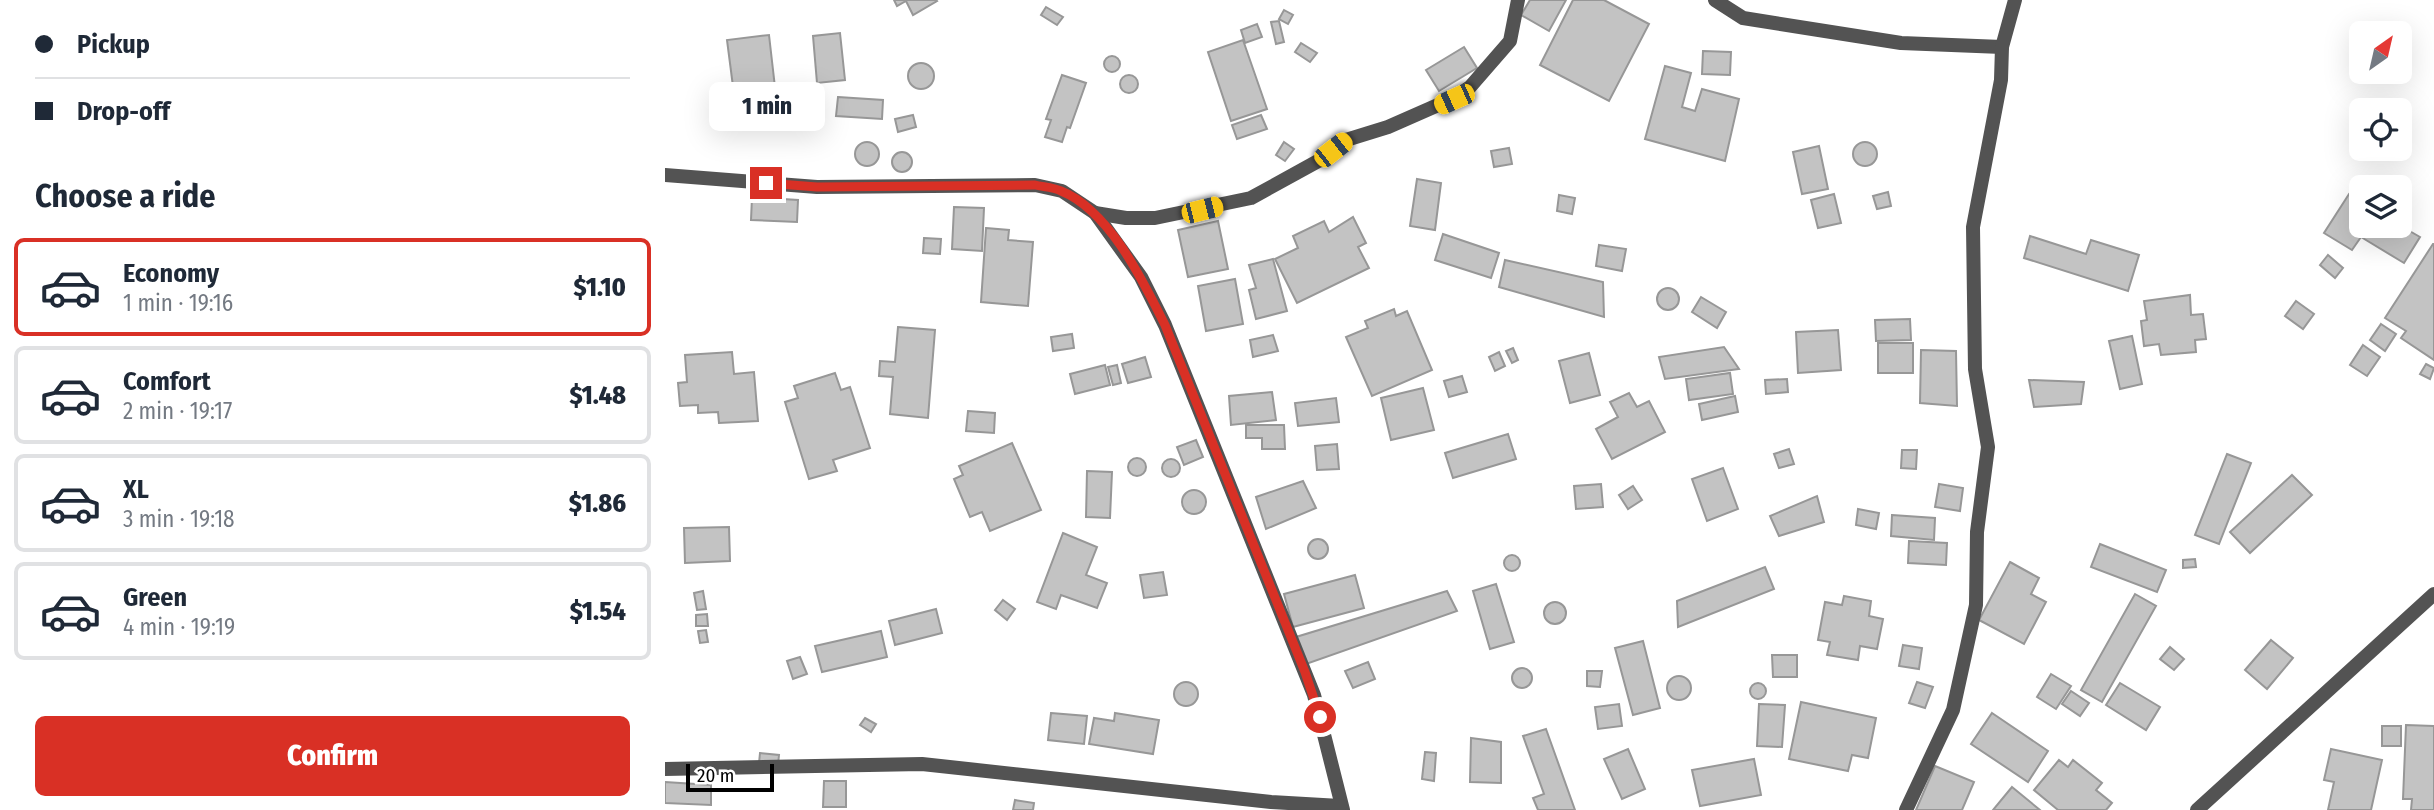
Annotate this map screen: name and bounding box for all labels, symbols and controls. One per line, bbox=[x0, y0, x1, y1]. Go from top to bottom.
north arrow bbox=[2349, 21, 2411, 84]
map controls bbox=[2349, 21, 2412, 238]
text: Pickup bbox=[77, 29, 150, 60]
car bbox=[1431, 81, 1478, 117]
callout: 1 min bbox=[708, 82, 824, 130]
text: 1 min bbox=[742, 92, 792, 120]
text: Drop-off bbox=[77, 96, 170, 127]
button: locate bbox=[2349, 98, 2412, 161]
car bbox=[1310, 129, 1357, 171]
route end bbox=[750, 167, 782, 199]
button: layers bbox=[2349, 175, 2412, 238]
text: Choose a ride bbox=[35, 177, 216, 215]
car bbox=[1180, 195, 1225, 225]
icon: car bbox=[39, 256, 102, 319]
text: Economy bbox=[123, 258, 219, 289]
text: $1.10 bbox=[574, 272, 626, 303]
text: 1 min · 19:16 bbox=[123, 289, 233, 317]
icon: car bbox=[39, 364, 102, 427]
text: Comfort bbox=[123, 366, 211, 397]
text: $1.48 bbox=[570, 380, 626, 411]
text: 2 min · 19:17 bbox=[123, 397, 232, 425]
icon: car bbox=[39, 472, 102, 535]
text: XL bbox=[123, 474, 149, 505]
text: $1.86 bbox=[569, 488, 626, 519]
text: 3 min · 19:18 bbox=[123, 505, 235, 533]
icon: car bbox=[39, 580, 102, 643]
text: Green bbox=[123, 582, 187, 613]
text: $1.54 bbox=[570, 596, 626, 627]
text: 4 min · 19:19 bbox=[123, 613, 235, 641]
route start bbox=[1304, 701, 1336, 733]
button: Confirm bbox=[35, 716, 630, 796]
scale bar bbox=[686, 761, 773, 793]
text: 20 m bbox=[697, 764, 734, 787]

